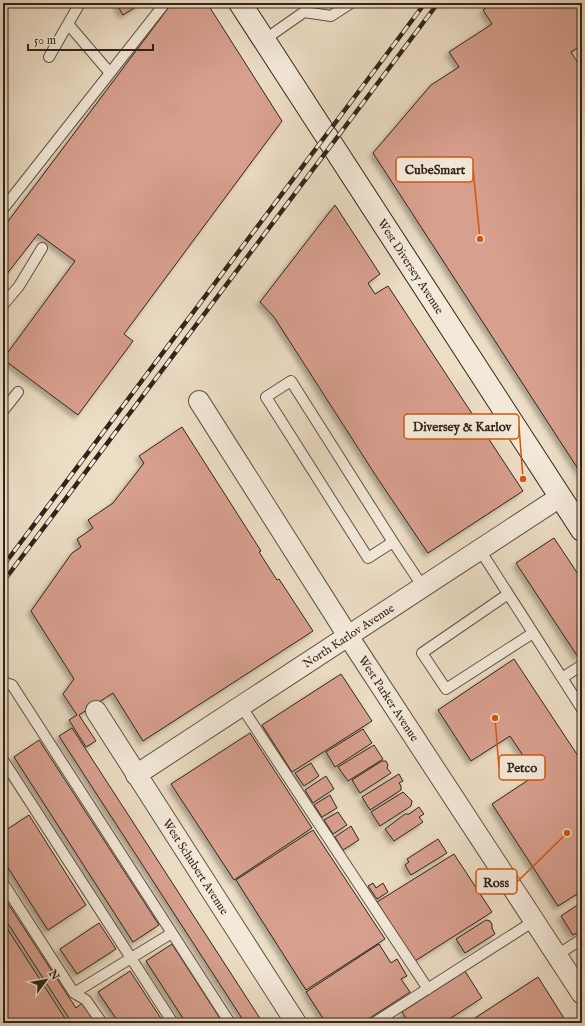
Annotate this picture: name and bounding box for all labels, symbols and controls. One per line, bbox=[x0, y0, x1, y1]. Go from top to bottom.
scale bar bbox=[28, 26, 153, 52]
text: 50 m bbox=[34, 33, 56, 48]
callout: CubeSmart bbox=[396, 157, 473, 182]
text: CubeSmart bbox=[405, 162, 466, 179]
street label: West Diversey Avenue bbox=[374, 216, 447, 317]
callout: Diversey & Karlov bbox=[404, 414, 519, 439]
text: Diversey & Karlov bbox=[413, 419, 513, 436]
street label: North Karlov Avenue bbox=[300, 600, 398, 672]
street label: West Parker Avenue bbox=[355, 653, 422, 745]
callout: Petco bbox=[499, 755, 545, 780]
text: Petco bbox=[507, 760, 537, 777]
street label: West Schubert Avenue bbox=[159, 816, 232, 918]
callout: Ross bbox=[476, 869, 517, 894]
text: Ross bbox=[483, 875, 509, 892]
north arrow bbox=[26, 960, 66, 1000]
text: N bbox=[45, 967, 62, 983]

